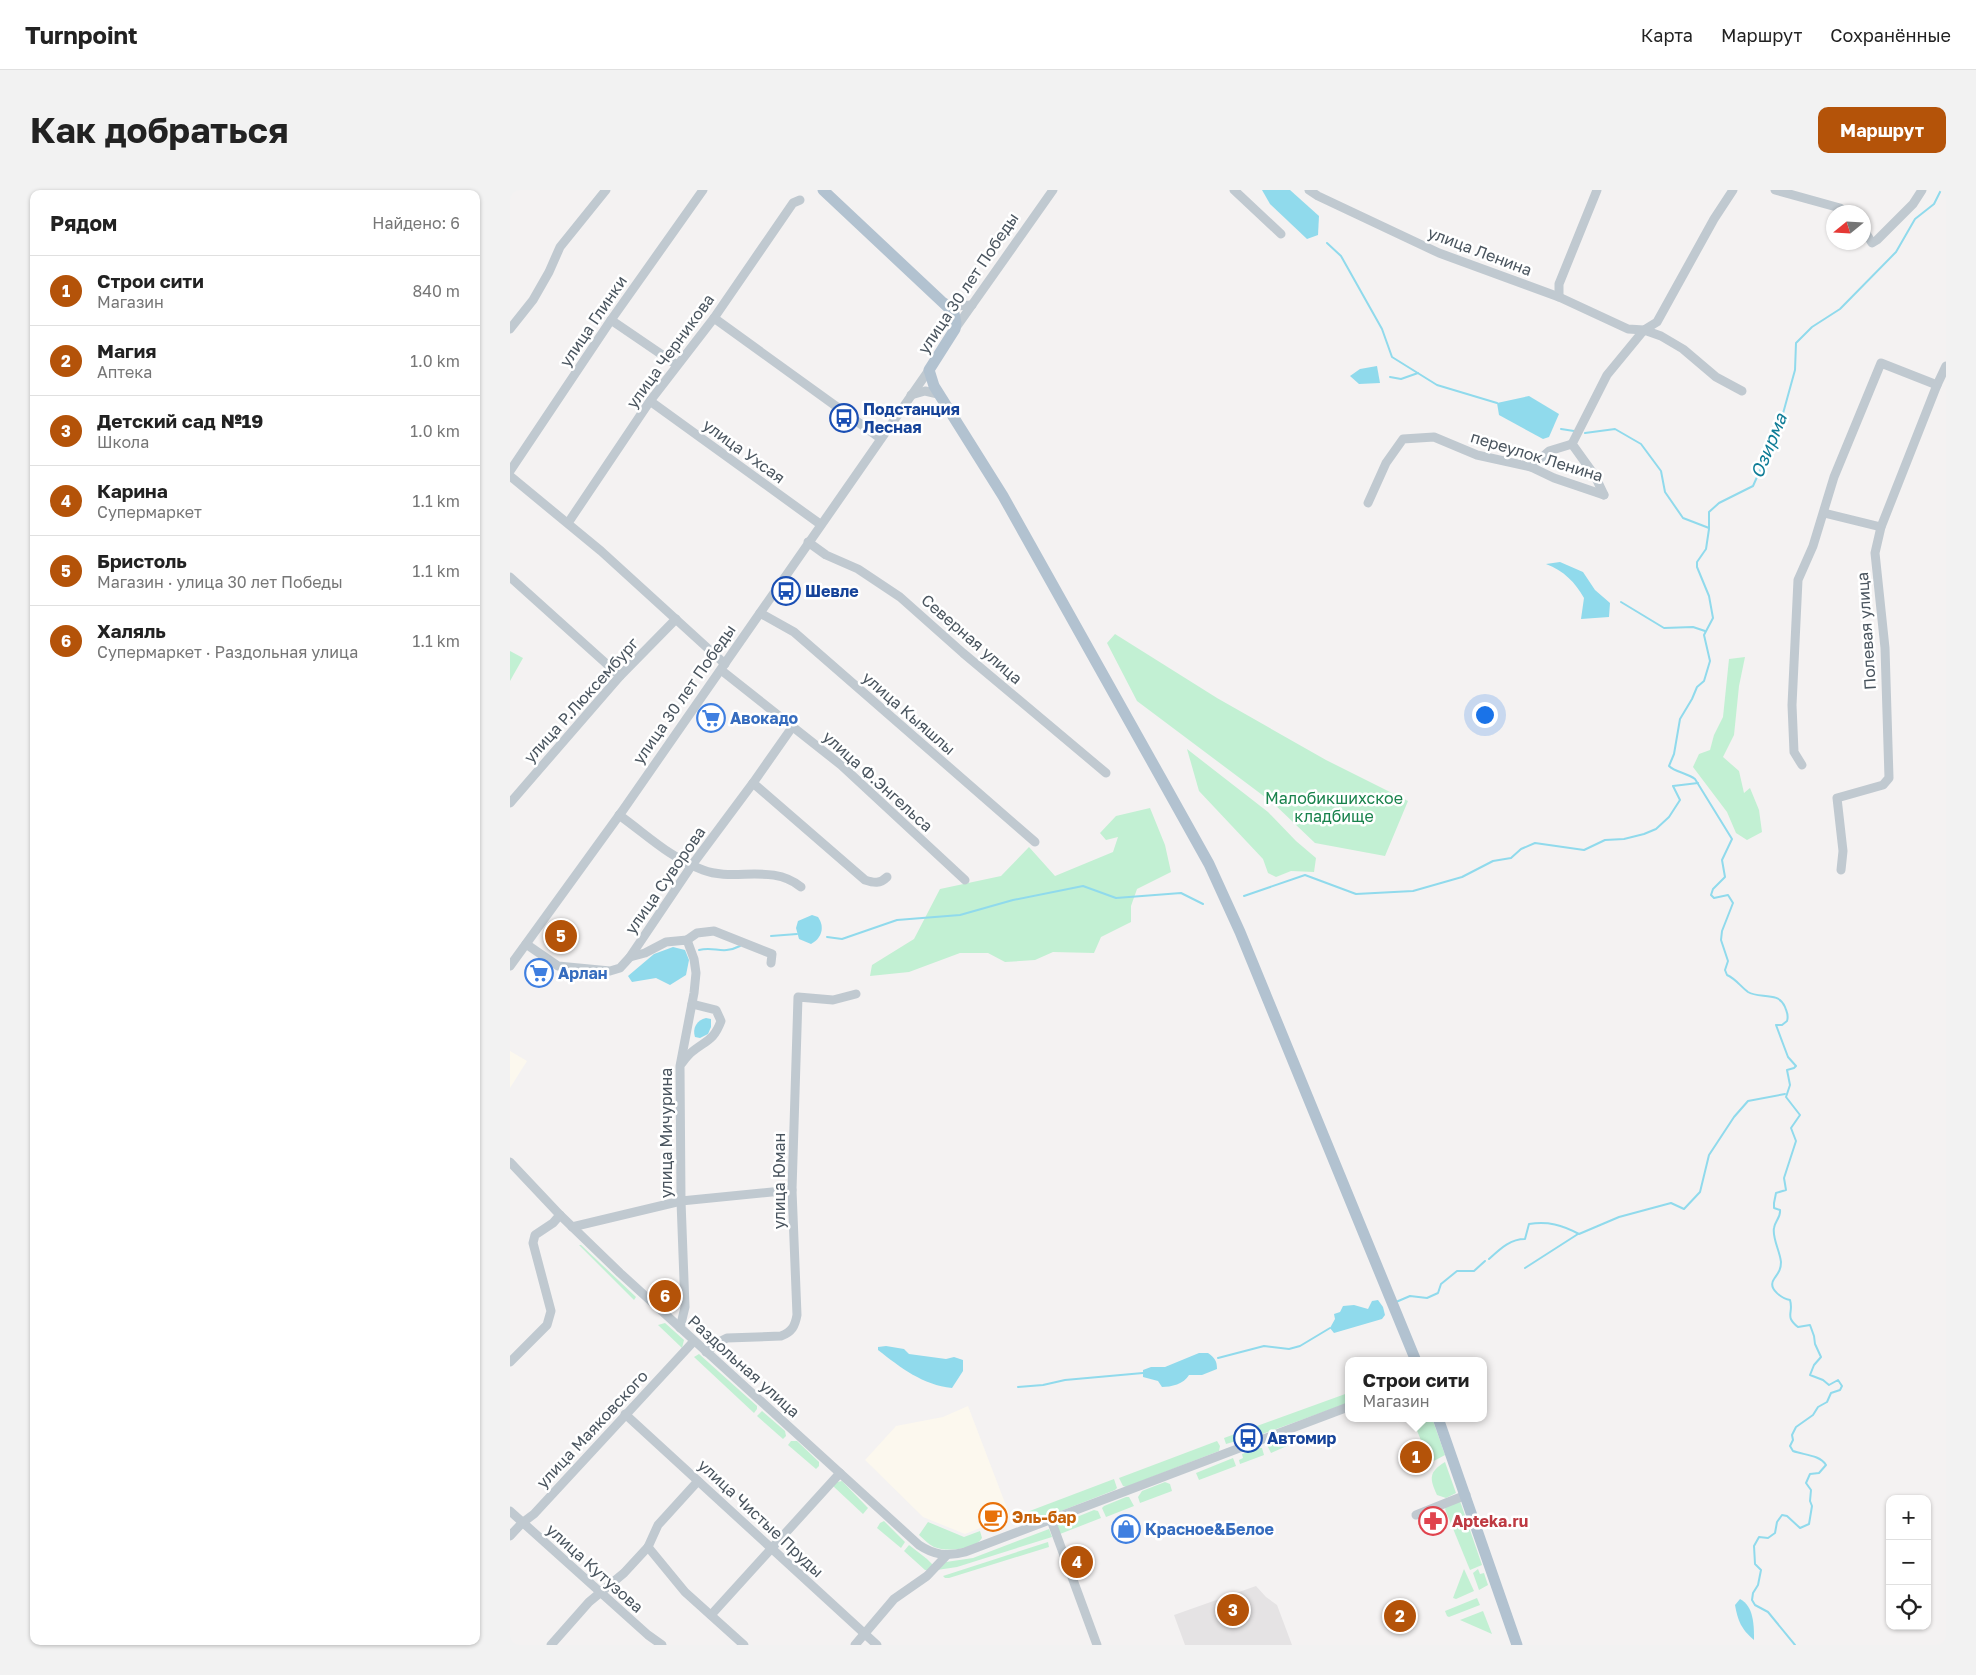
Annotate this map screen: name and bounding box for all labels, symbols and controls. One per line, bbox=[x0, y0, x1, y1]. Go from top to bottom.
text: Turnpoint bbox=[25, 20, 138, 49]
text: Карта bbox=[1641, 24, 1693, 46]
text: Маршрут bbox=[1721, 24, 1802, 46]
text: Сохранённые bbox=[1830, 24, 1951, 46]
button: Маршрут bbox=[1818, 107, 1946, 153]
text: Как добраться bbox=[30, 109, 288, 151]
north arrow bbox=[1826, 205, 1871, 250]
street label: улица 30 лет Победы bbox=[913, 209, 1023, 357]
text: Рядом bbox=[50, 210, 117, 236]
text: Найдено: 6 bbox=[372, 213, 460, 233]
street label: улица Ленина bbox=[1425, 222, 1535, 280]
text: Строи сити bbox=[97, 269, 204, 292]
street label: улица Глинки bbox=[555, 272, 631, 370]
text: 1 bbox=[62, 281, 70, 301]
text: 840 m bbox=[412, 281, 460, 301]
street label: улица Черникова bbox=[622, 290, 718, 412]
text: Магазин bbox=[97, 292, 164, 312]
text: Магия bbox=[97, 339, 156, 362]
text: 2 bbox=[61, 351, 71, 371]
text: 1.0 km bbox=[410, 351, 460, 371]
text: Аптека bbox=[97, 362, 152, 382]
place label: Подстанция Лесная bbox=[863, 399, 960, 437]
bus stop icon: Подстанция Лесная bbox=[829, 403, 859, 433]
text: Детский сад №19 bbox=[97, 409, 263, 432]
water label: Озирма bbox=[1745, 409, 1791, 481]
street label: улица Ухсая bbox=[699, 415, 789, 487]
text: 3 bbox=[61, 421, 71, 441]
text: 1.0 km bbox=[410, 421, 460, 441]
street label: переулок Ленина bbox=[1468, 426, 1606, 486]
text: Школа bbox=[97, 432, 149, 452]
text: Карина bbox=[97, 479, 168, 502]
text: 4 bbox=[61, 491, 71, 511]
text: 1.1 km bbox=[412, 491, 460, 511]
text: Супермаркет bbox=[97, 502, 202, 522]
text: Бристоль bbox=[97, 549, 187, 572]
text: 5 bbox=[61, 561, 71, 581]
text: 1.1 km bbox=[412, 561, 460, 581]
street label: Полевая улица bbox=[1852, 571, 1880, 691]
text: Магазин · улица 30 лет Победы bbox=[97, 572, 343, 592]
bus stop icon: Шевле bbox=[771, 576, 801, 606]
place label: Шевле bbox=[805, 581, 859, 601]
street label: Северная улица bbox=[917, 590, 1027, 688]
text: Халяль bbox=[97, 619, 166, 642]
street label: улица 30 лет Победы bbox=[628, 620, 740, 768]
text: 6 bbox=[61, 631, 71, 651]
text: 1.1 km bbox=[412, 631, 460, 651]
street label: улица Р.Люксембург bbox=[519, 633, 643, 767]
text: Супермаркет · Раздольная улица bbox=[97, 642, 358, 662]
street label: улица Кыяшлы bbox=[858, 667, 960, 759]
your location bbox=[1472, 702, 1498, 728]
supermarket icon: Авокадо bbox=[696, 703, 726, 733]
place label: Авокадо bbox=[730, 708, 799, 728]
street label: улица Ф.Энгельса bbox=[819, 726, 937, 836]
park label: Малобикшихское кладбище bbox=[1265, 788, 1403, 826]
street label: улица Суворова bbox=[620, 822, 710, 938]
pin: 5 bbox=[545, 917, 577, 955]
supermarket icon: Арлан bbox=[524, 958, 554, 988]
place label: Арлан bbox=[558, 963, 608, 983]
street label: улица Мичурина bbox=[656, 1068, 676, 1198]
street label: улица Юман bbox=[769, 1133, 789, 1229]
pin: 6 bbox=[649, 1277, 681, 1315]
street label: Раздольная улица bbox=[684, 1311, 804, 1421]
popup bbox=[1345, 1357, 1487, 1422]
street label: улица Маяковского bbox=[532, 1366, 652, 1492]
text: Строи сити bbox=[1363, 1368, 1469, 1391]
text: Магазин bbox=[1363, 1391, 1429, 1411]
bus stop icon: Автомир bbox=[1233, 1423, 1263, 1453]
place label: Автомир bbox=[1267, 1428, 1337, 1448]
pin: 1 bbox=[1400, 1438, 1432, 1476]
street label: улица Чистые Пруды bbox=[694, 1455, 828, 1581]
map controls bbox=[1886, 1495, 1931, 1630]
button: + bbox=[1886, 1495, 1931, 1540]
cafe icon: Эль-бар bbox=[978, 1502, 1008, 1532]
pharmacy icon: Apteka.ru bbox=[1418, 1506, 1448, 1536]
place label: Эль-бар bbox=[1012, 1507, 1077, 1527]
place label: Apteka.ru bbox=[1452, 1511, 1528, 1531]
shop icon: Красное&Белое bbox=[1111, 1514, 1141, 1544]
street label: улица Кутузова bbox=[542, 1519, 648, 1617]
place label: Красное&Белое bbox=[1145, 1519, 1274, 1539]
button: − bbox=[1886, 1540, 1931, 1585]
pin: 4 bbox=[1061, 1543, 1093, 1581]
button: locate bbox=[1886, 1585, 1931, 1630]
pin: 3 bbox=[1217, 1591, 1249, 1629]
pin: 2 bbox=[1384, 1597, 1416, 1635]

